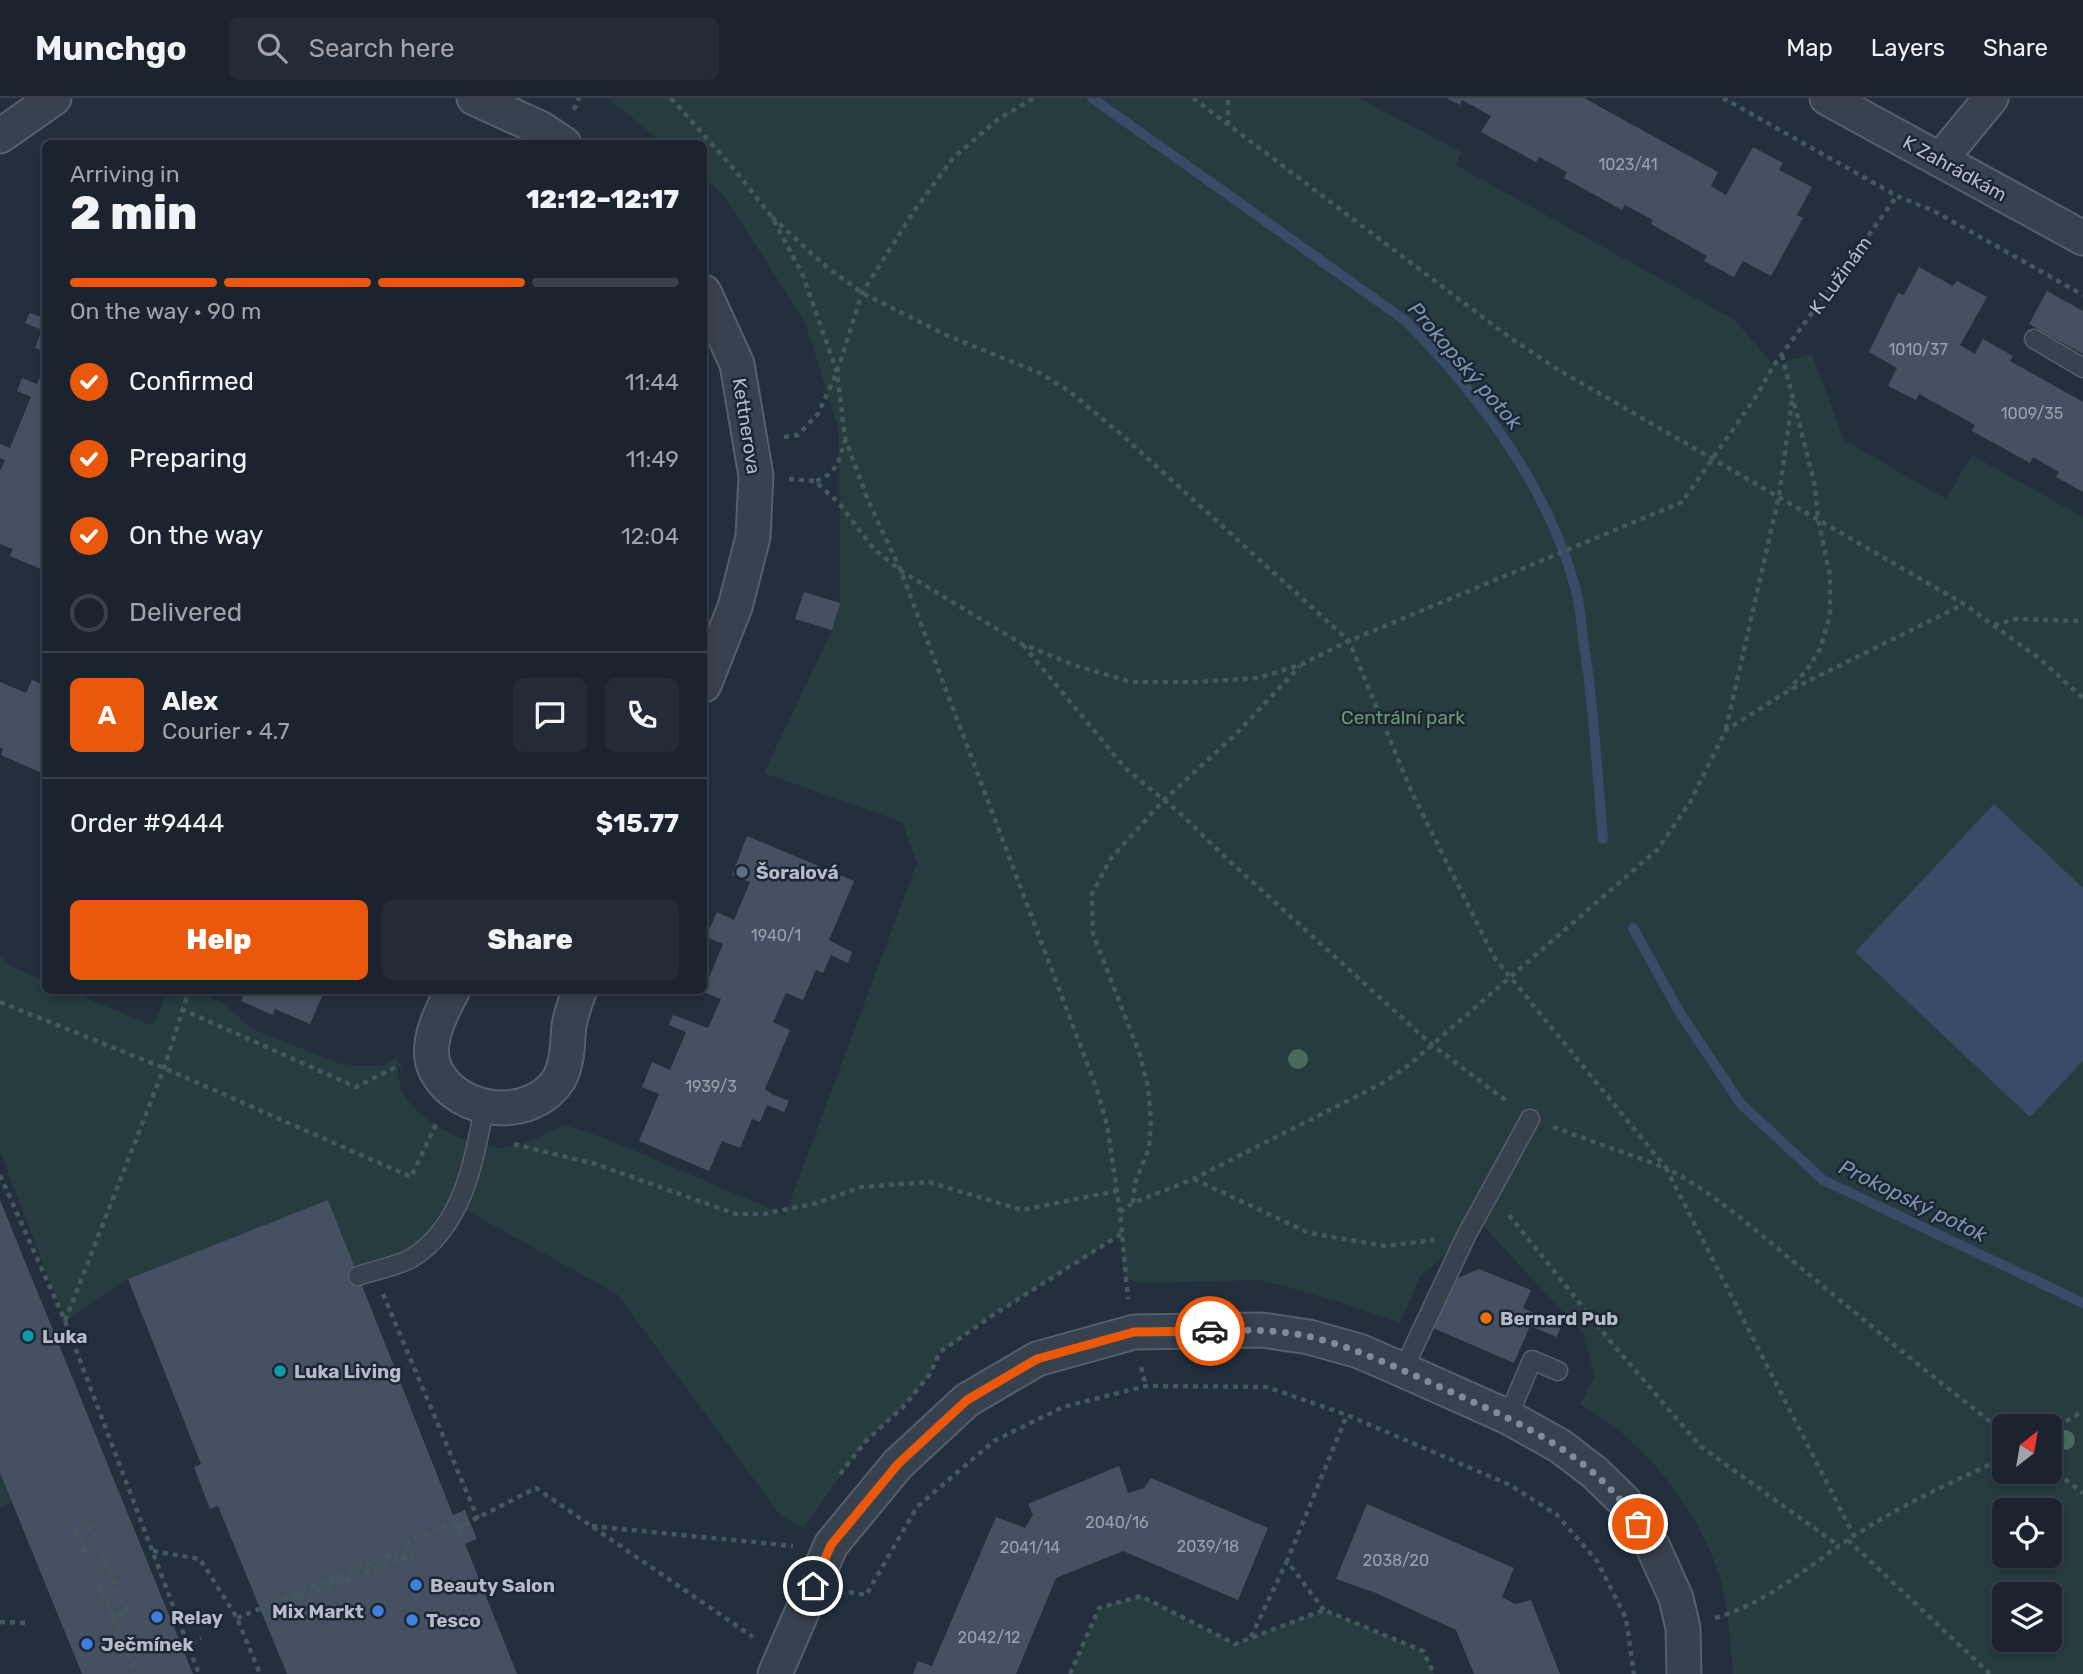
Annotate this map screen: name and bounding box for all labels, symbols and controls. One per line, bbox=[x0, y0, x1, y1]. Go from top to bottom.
search box bbox=[229, 17, 719, 80]
text: Munchgo bbox=[35, 29, 187, 68]
icon: search bbox=[253, 29, 291, 67]
text: Search here bbox=[309, 33, 455, 64]
text: Map bbox=[1786, 34, 1833, 62]
text: Layers bbox=[1871, 34, 1945, 62]
text: Share bbox=[1983, 34, 2048, 62]
street label: K Zahrádkám bbox=[1899, 130, 2011, 206]
house number: 1023/41 bbox=[1598, 155, 1658, 174]
text: Arriving in bbox=[70, 160, 180, 188]
text: 12:12–12:17 bbox=[526, 184, 679, 215]
text: 2 min bbox=[70, 186, 197, 241]
street label: K Lužinám bbox=[1804, 232, 1876, 319]
text: On the way · 90 m bbox=[70, 297, 261, 325]
water label: Prokopský potok bbox=[1403, 297, 1528, 436]
house number: 1010/37 bbox=[1888, 340, 1948, 359]
icon: check bbox=[70, 363, 108, 401]
text: Confirmed bbox=[129, 366, 254, 397]
text: 11:44 bbox=[625, 368, 679, 396]
street label: Kettnerova bbox=[728, 377, 765, 476]
house number: 1009/35 bbox=[2001, 404, 2063, 423]
icon: check bbox=[70, 440, 108, 478]
text: Preparing bbox=[129, 443, 247, 474]
text: 11:49 bbox=[626, 445, 679, 473]
icon: check bbox=[70, 517, 108, 555]
text: On the way bbox=[129, 520, 263, 551]
text: 12:04 bbox=[621, 522, 679, 550]
text: Delivered bbox=[129, 597, 242, 628]
button: chat bbox=[513, 678, 587, 752]
button: phone bbox=[605, 678, 679, 752]
text: Alex bbox=[162, 686, 218, 717]
text: A bbox=[98, 700, 116, 731]
park label: Centrální park bbox=[1341, 706, 1465, 729]
text: Courier · 4.7 bbox=[162, 717, 289, 745]
text: Order #9444 bbox=[70, 808, 225, 839]
text: $15.77 bbox=[596, 808, 679, 839]
place label: Šoralová bbox=[756, 861, 839, 884]
marker: Šoralová bbox=[734, 864, 750, 880]
button: Help bbox=[70, 900, 368, 980]
button: Share bbox=[382, 900, 679, 980]
house number: 1940/1 bbox=[751, 926, 801, 945]
house number: 1939/3 bbox=[685, 1077, 737, 1096]
water label: Prokopský potok bbox=[1835, 1154, 1992, 1248]
courier bbox=[1175, 1296, 1245, 1366]
place label: Bernard Pub bbox=[1500, 1307, 1618, 1330]
marker: Bernard Pub bbox=[1478, 1310, 1494, 1326]
icon: car bbox=[1191, 1312, 1229, 1350]
place label: Luka bbox=[42, 1325, 88, 1348]
marker: Luka bbox=[20, 1328, 36, 1344]
place label: Luka Living bbox=[294, 1360, 401, 1383]
marker: Luka Living bbox=[272, 1363, 288, 1379]
north arrow bbox=[1992, 1414, 2062, 1484]
map controls bbox=[1992, 1414, 2062, 1652]
pin bbox=[1608, 1494, 1668, 1554]
button: locate bbox=[1992, 1498, 2062, 1568]
icon: bag bbox=[1619, 1505, 1657, 1543]
house number: 2040/16 bbox=[1085, 1513, 1149, 1532]
house number: 2039/18 bbox=[1177, 1537, 1239, 1556]
house number: 2041/14 bbox=[1000, 1538, 1060, 1557]
house number: 2038/20 bbox=[1363, 1551, 1429, 1570]
pin bbox=[783, 1556, 843, 1616]
icon: home bbox=[794, 1567, 832, 1605]
place label: Beauty Salon bbox=[430, 1574, 555, 1597]
marker: Beauty Salon bbox=[408, 1577, 424, 1593]
button: layers bbox=[1992, 1582, 2062, 1652]
place label: Mix Markt bbox=[272, 1600, 364, 1623]
marker: Mix Markt bbox=[370, 1603, 386, 1619]
place label: Relay bbox=[171, 1606, 224, 1629]
marker: Relay bbox=[149, 1609, 165, 1625]
place label: Tesco bbox=[426, 1609, 481, 1632]
marker: Tesco bbox=[404, 1612, 420, 1628]
house number: 2042/12 bbox=[958, 1628, 1020, 1647]
place label: Ječmínek bbox=[101, 1633, 194, 1656]
marker: Ječmínek bbox=[79, 1636, 95, 1652]

